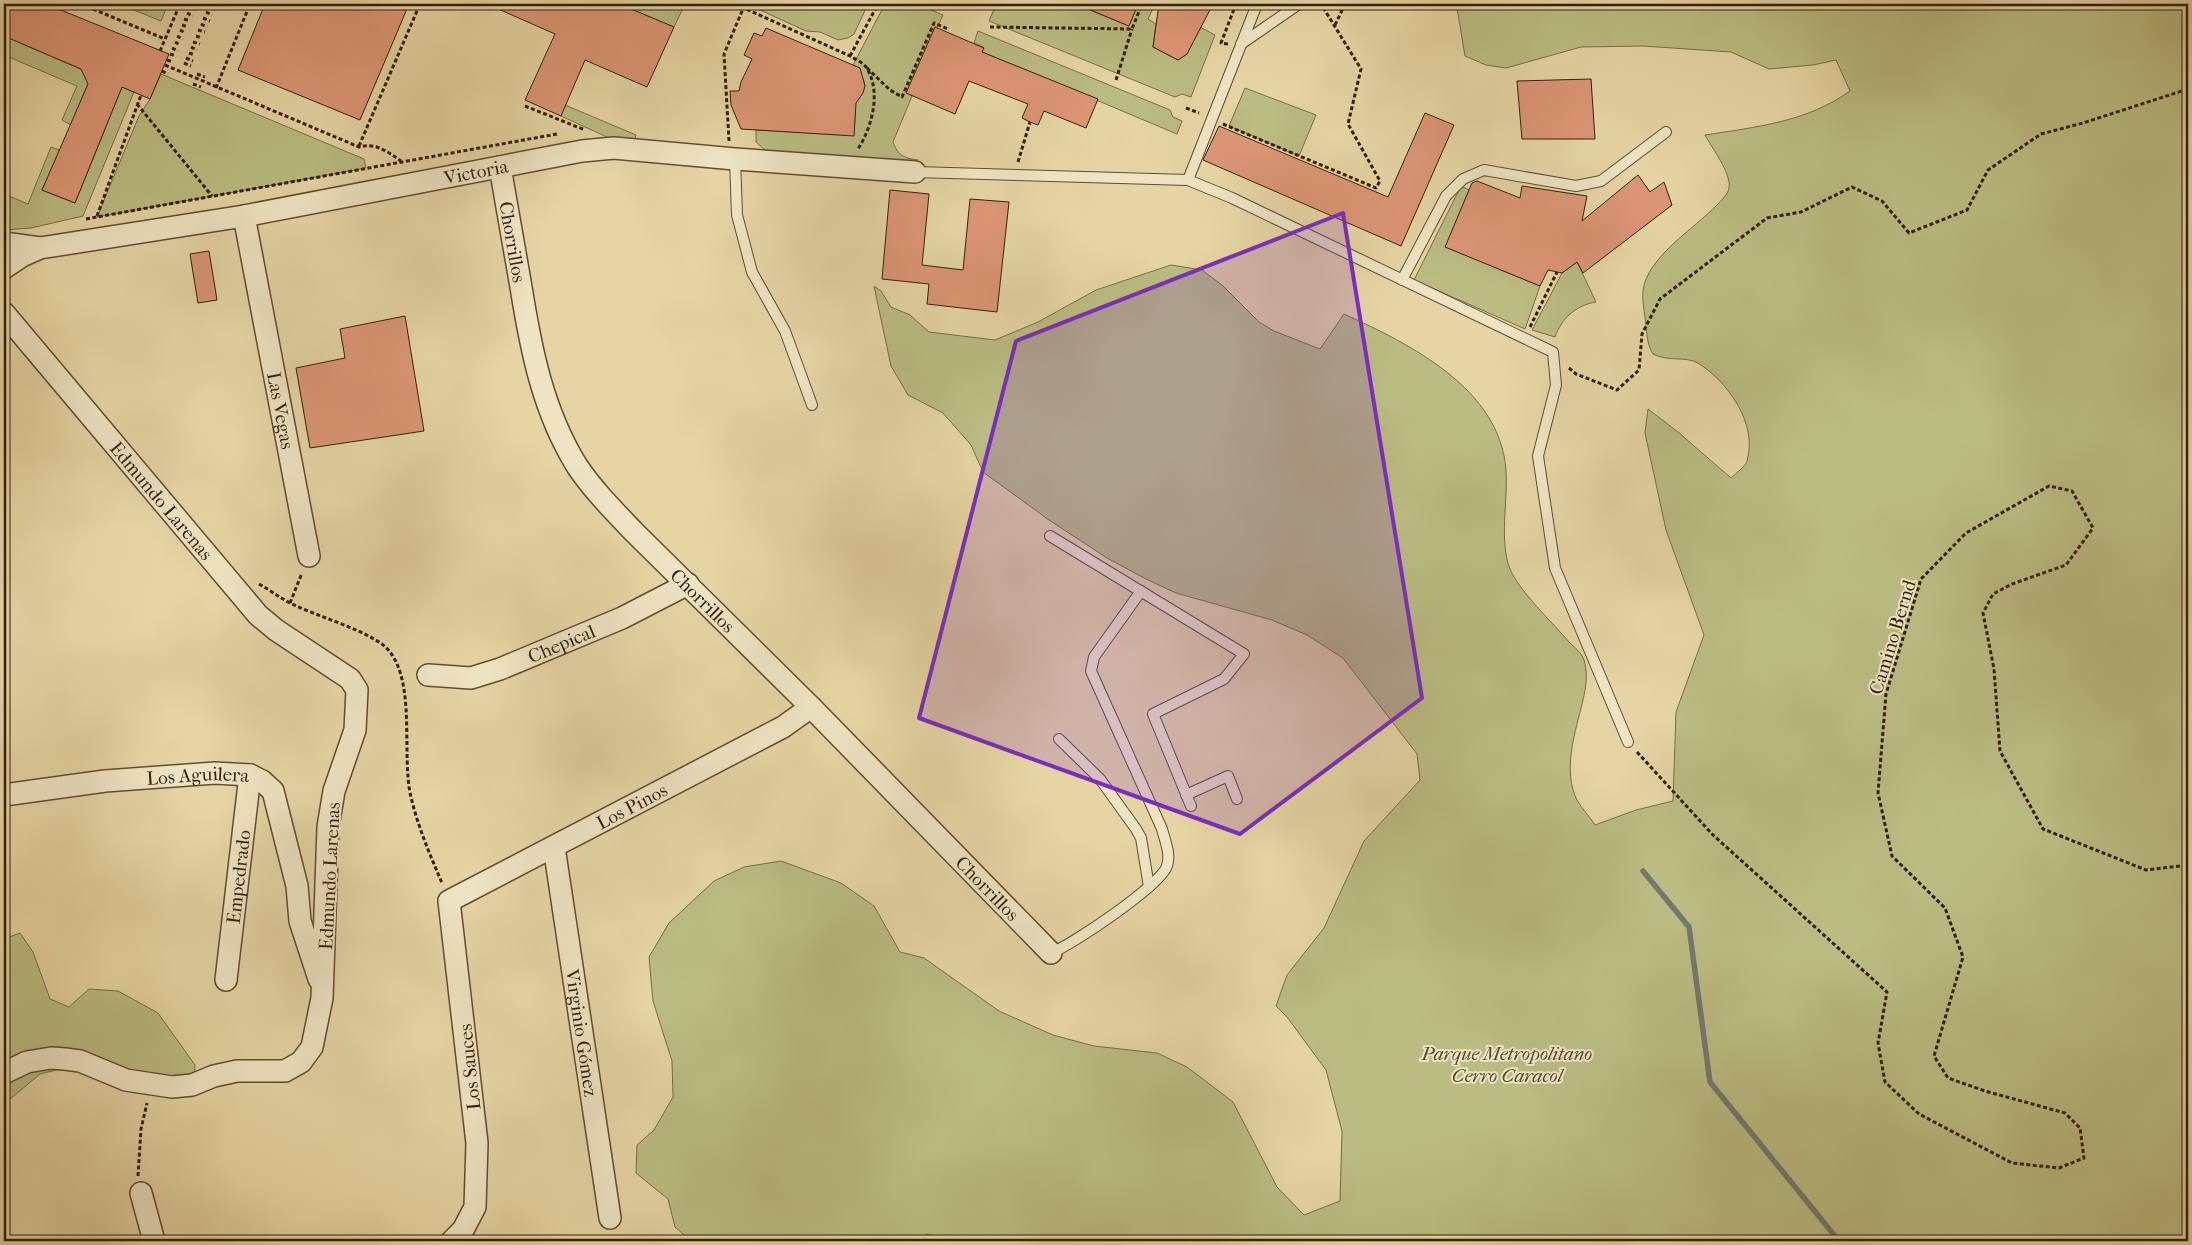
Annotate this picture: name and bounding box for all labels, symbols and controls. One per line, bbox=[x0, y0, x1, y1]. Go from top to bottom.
street label: Victoria bbox=[441, 155, 510, 190]
street label: Chorrillos bbox=[494, 200, 530, 284]
street label: Las Vegas bbox=[262, 370, 298, 451]
street label: Edmundo Larenas bbox=[105, 437, 217, 565]
street label: Chorrillos bbox=[665, 564, 739, 637]
street label: Camino Bernd bbox=[1865, 577, 1921, 697]
street label: Chepical bbox=[525, 620, 599, 668]
street label: Los Aguilera bbox=[146, 763, 250, 790]
street label: Los Pinos bbox=[593, 779, 671, 834]
street label: Edmundo Larenas bbox=[315, 802, 345, 950]
street label: Empedrado bbox=[223, 828, 256, 925]
street label: Chorrillos bbox=[951, 852, 1023, 926]
street label: Virginio Gómez bbox=[560, 967, 602, 1098]
street label: Los Sauces bbox=[455, 1023, 485, 1111]
park label: Parque Metropolitano Cerro Caracol bbox=[1421, 1043, 1592, 1087]

